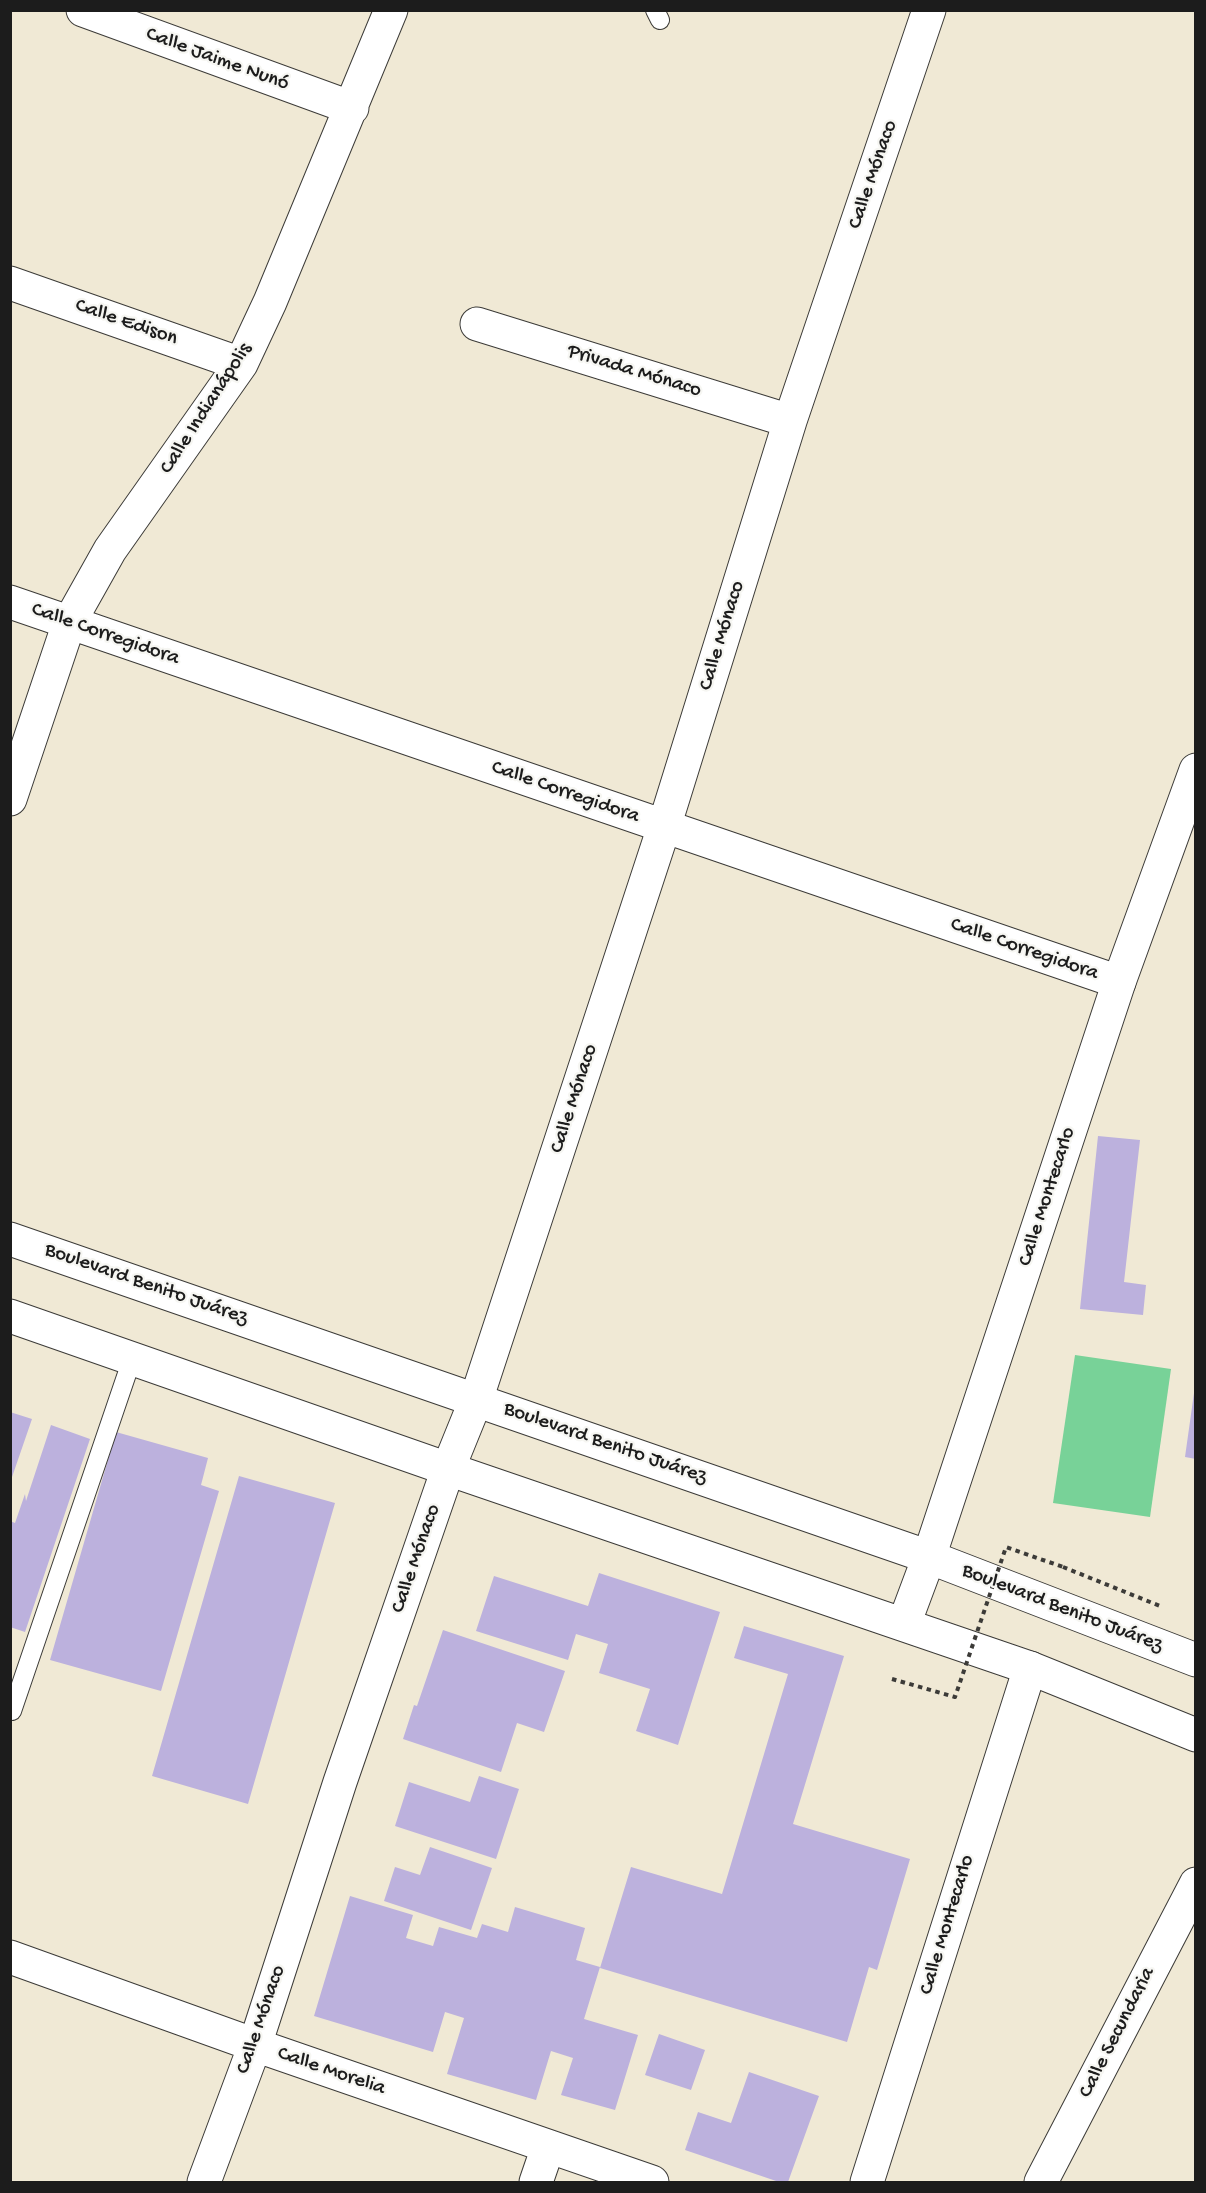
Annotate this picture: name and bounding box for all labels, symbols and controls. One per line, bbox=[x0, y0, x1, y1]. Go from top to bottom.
street label: Calle Jaime Nunó bbox=[142, 22, 292, 98]
street label: Calle Mónaco bbox=[844, 117, 904, 233]
street label: Calle Edison bbox=[71, 294, 181, 352]
street label: Calle Indianápolis bbox=[155, 339, 259, 479]
street label: Privada Mónaco bbox=[564, 340, 704, 404]
street label: Calle Mónaco bbox=[694, 578, 752, 694]
street label: Calle Corregidora bbox=[28, 598, 182, 672]
street label: Calle Corregidora bbox=[488, 756, 642, 830]
street label: Calle Corregidora bbox=[947, 913, 1101, 987]
street label: Calle Mónaco bbox=[546, 1041, 604, 1157]
street label: Calle Montecarlo bbox=[1014, 1124, 1082, 1270]
street label: Boulevard Benito Juárez bbox=[41, 1238, 251, 1332]
street label: Boulevard Benito Juárez bbox=[500, 1397, 710, 1491]
street label: Calle Mónaco bbox=[387, 1501, 447, 1617]
street label: Boulevard Benito Juárez bbox=[958, 1559, 1166, 1659]
street label: Calle Montecarlo bbox=[915, 1852, 981, 1998]
street label: Calle Mónaco bbox=[232, 1962, 292, 2078]
street label: Calle Secundaria bbox=[1074, 1963, 1162, 2103]
street label: Calle Morelia bbox=[274, 2042, 388, 2102]

